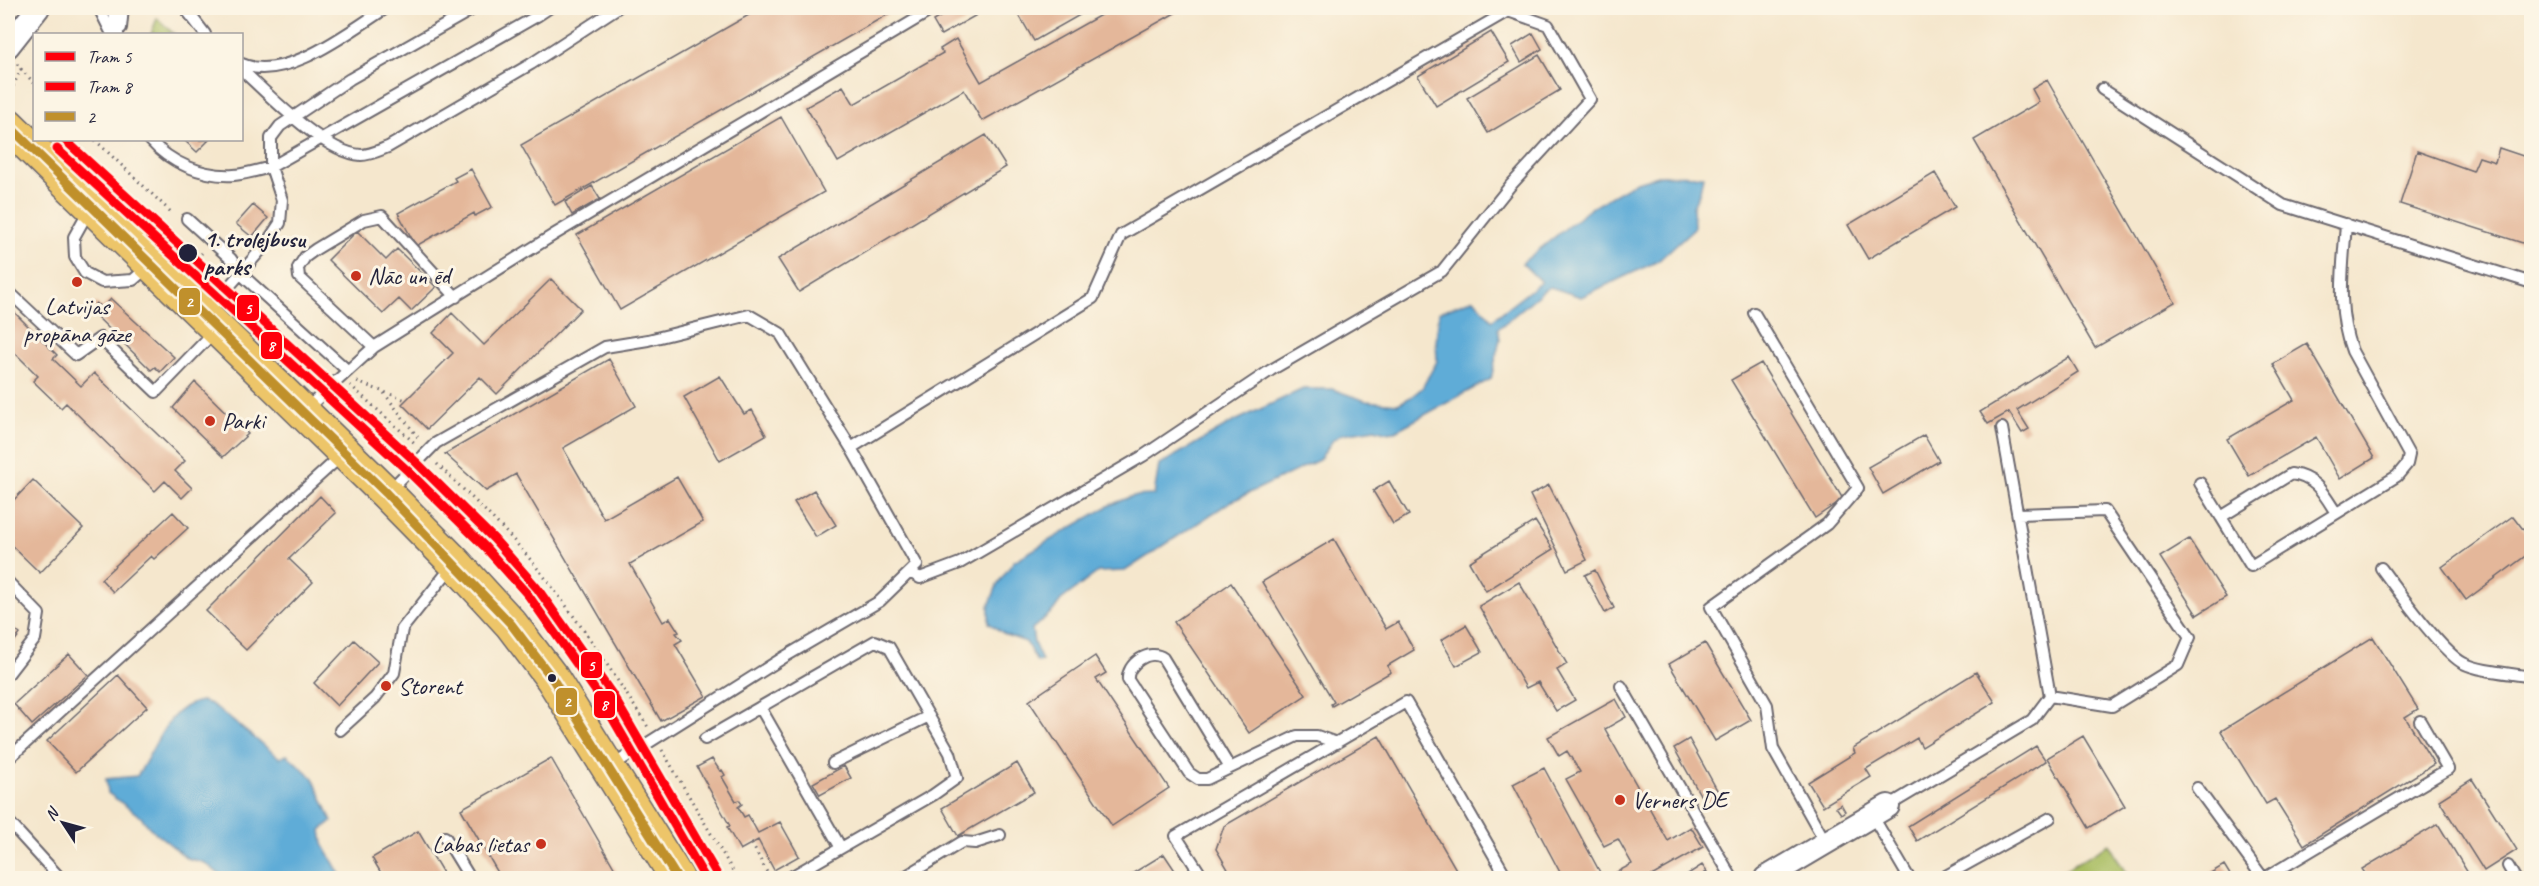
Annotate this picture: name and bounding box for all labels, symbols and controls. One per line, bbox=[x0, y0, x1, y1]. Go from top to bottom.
legend bbox=[33, 33, 243, 141]
text: Tram 5 bbox=[87, 46, 132, 68]
text: Tram 8 bbox=[87, 76, 133, 98]
text: 2 bbox=[87, 106, 97, 128]
place label: 1. trolejbusu parks bbox=[204, 224, 307, 282]
marker: 1. trolejbusu parks bbox=[177, 242, 199, 264]
place label: Nāc un ēd bbox=[368, 261, 453, 291]
marker: Nāc un ēd bbox=[349, 269, 363, 283]
marker: Latvijas propāna gāze bbox=[70, 275, 84, 289]
line badge: 2 bbox=[178, 287, 201, 316]
place label: Latvijas propāna gāze bbox=[23, 291, 133, 349]
text: 2 bbox=[185, 292, 194, 312]
line badge: 5 bbox=[236, 294, 260, 322]
text: 5 bbox=[245, 299, 254, 319]
line badge: 8 bbox=[260, 331, 283, 360]
text: 8 bbox=[267, 336, 276, 356]
place label: Parki bbox=[222, 406, 267, 436]
marker: Parki bbox=[203, 414, 217, 428]
line badge: 5 bbox=[580, 651, 603, 679]
text: 5 bbox=[588, 656, 597, 676]
place label: Storent bbox=[398, 671, 464, 701]
unlabelled marker bbox=[546, 672, 558, 684]
marker: Storent bbox=[379, 679, 393, 693]
line badge: 2 bbox=[555, 687, 578, 716]
line badge: 8 bbox=[593, 690, 616, 719]
text: 2 bbox=[563, 692, 572, 712]
text: 8 bbox=[600, 695, 609, 715]
place label: Verners DE bbox=[1632, 785, 1731, 815]
north arrow bbox=[33, 793, 93, 853]
marker: Verners DE bbox=[1613, 793, 1627, 807]
text: N bbox=[41, 802, 64, 825]
place label: Labas lietas bbox=[432, 829, 531, 859]
marker: Labas lietas bbox=[534, 837, 548, 851]

